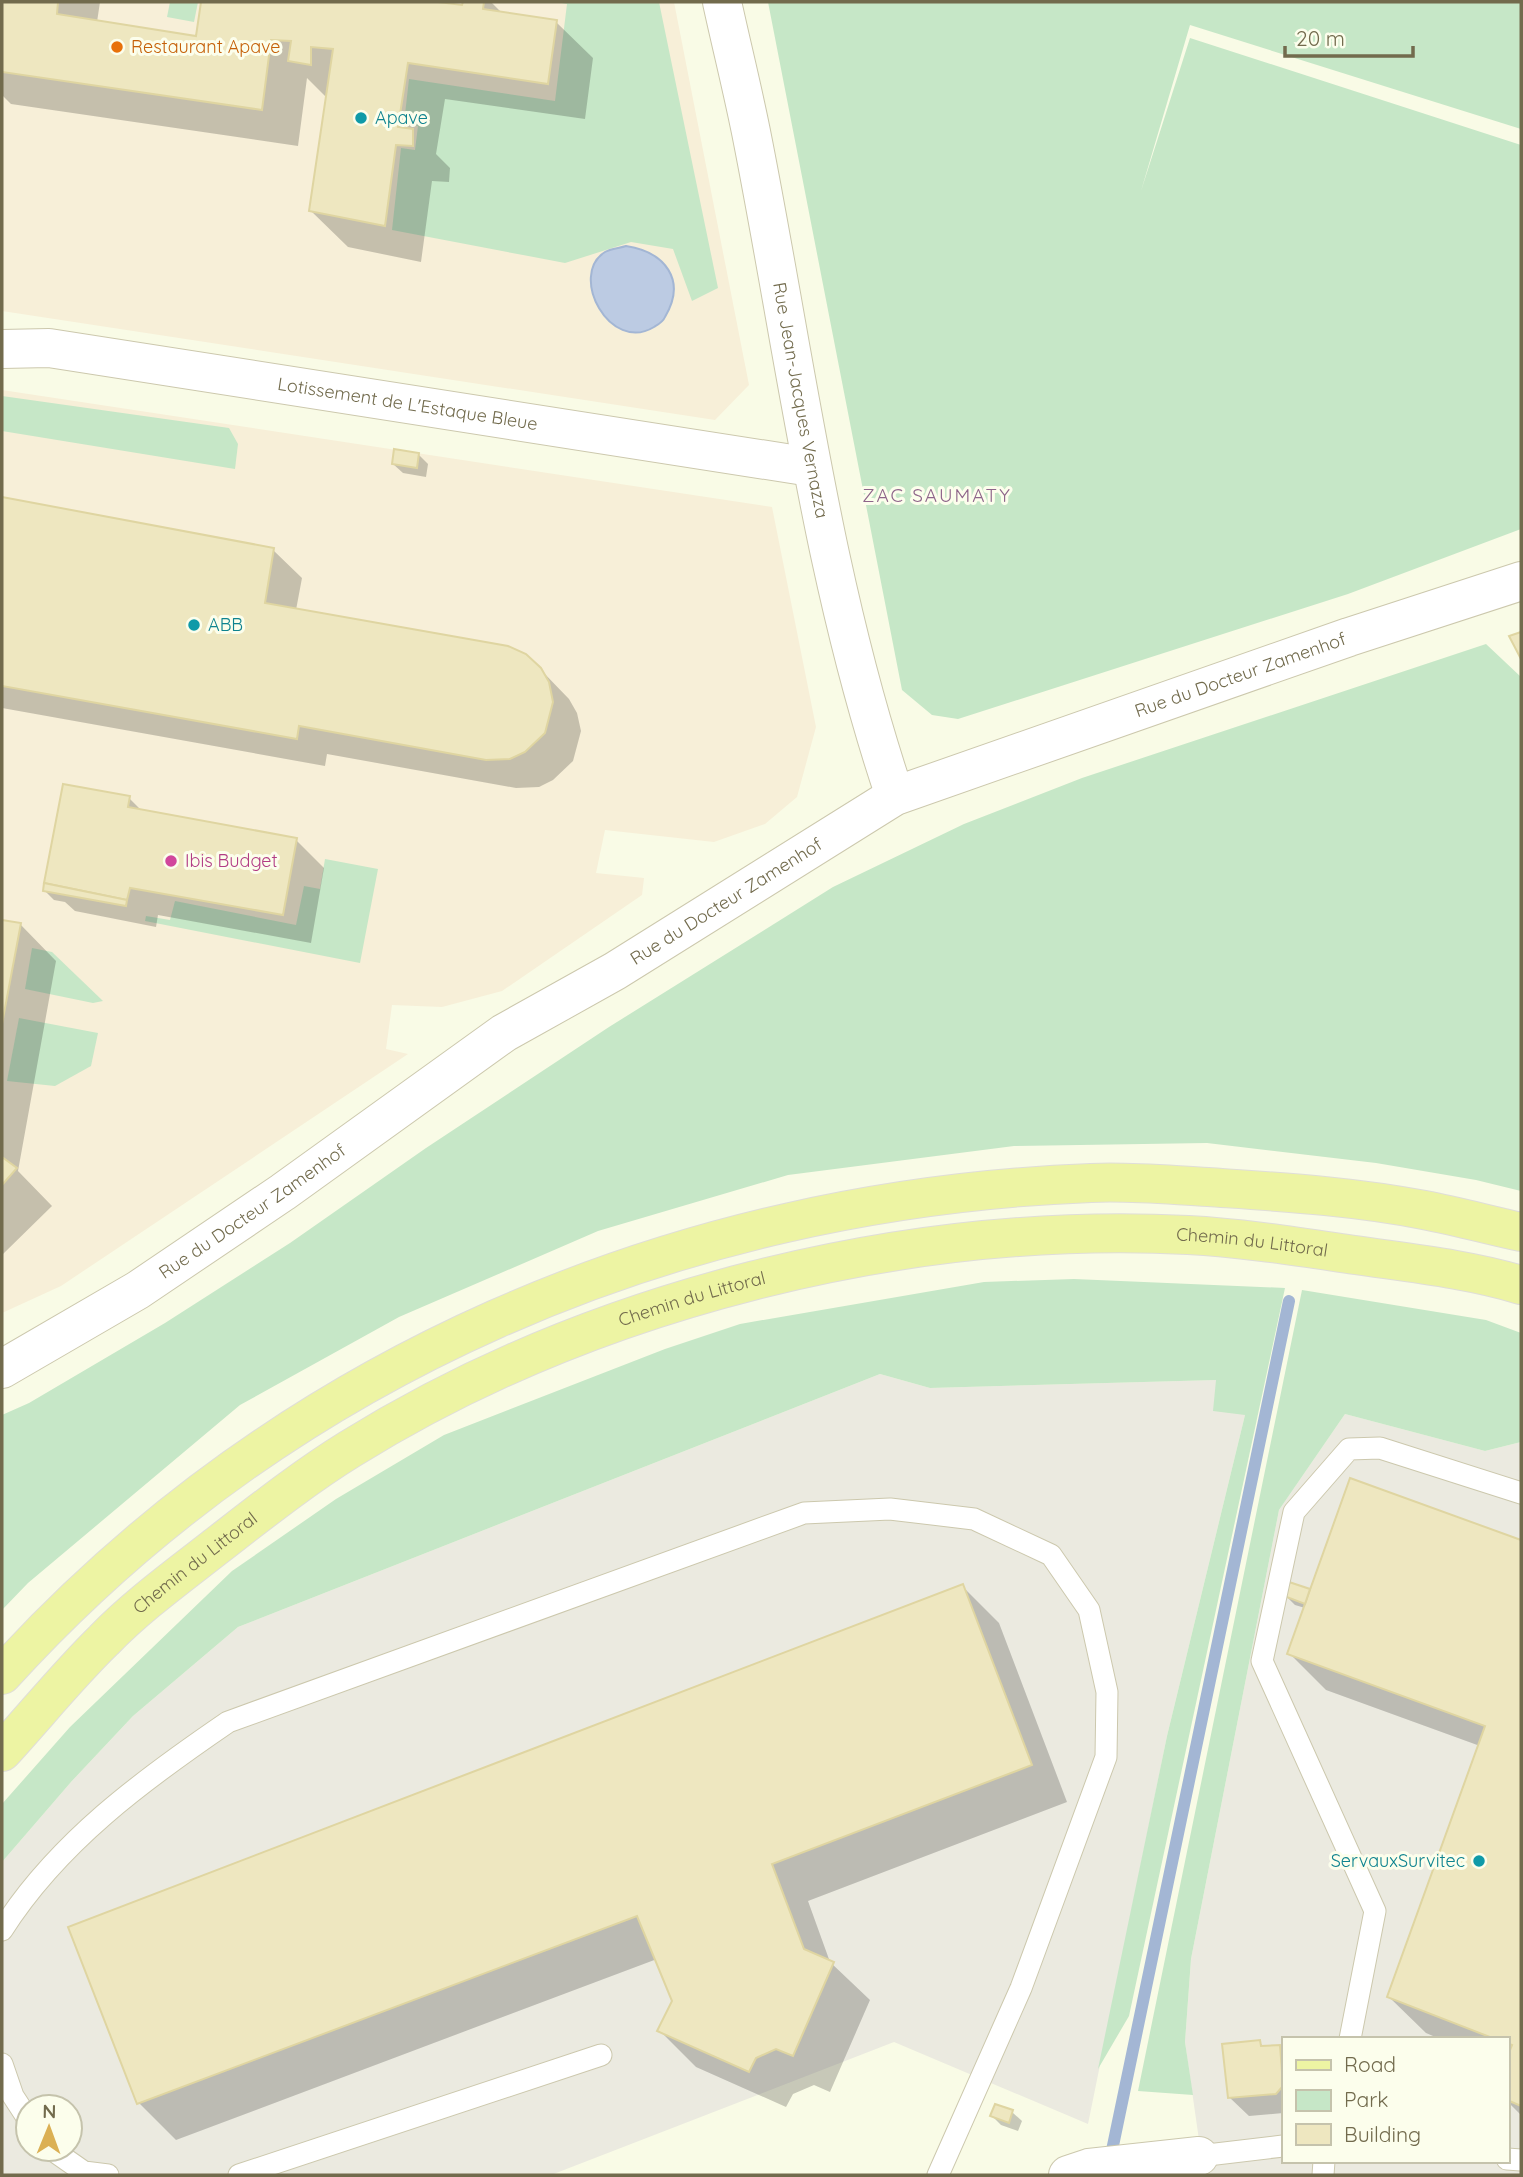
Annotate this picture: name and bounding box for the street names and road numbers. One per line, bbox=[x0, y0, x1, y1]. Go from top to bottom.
street label: Rue Jean-Jacques Vernazza bbox=[768, 280, 834, 520]
street label: Lotissement de L'Estaque Bleue bbox=[276, 372, 539, 435]
street label: Rue du Docteur Zamenhof bbox=[1132, 627, 1350, 722]
street label: Rue du Docteur Zamenhof bbox=[626, 832, 827, 970]
street label: Rue du Docteur Zamenhof bbox=[154, 1138, 351, 1284]
street label: Chemin du Littoral bbox=[1176, 1222, 1329, 1262]
street label: Chemin du Littoral bbox=[615, 1266, 768, 1332]
street label: Chemin du Littoral bbox=[128, 1507, 262, 1619]

